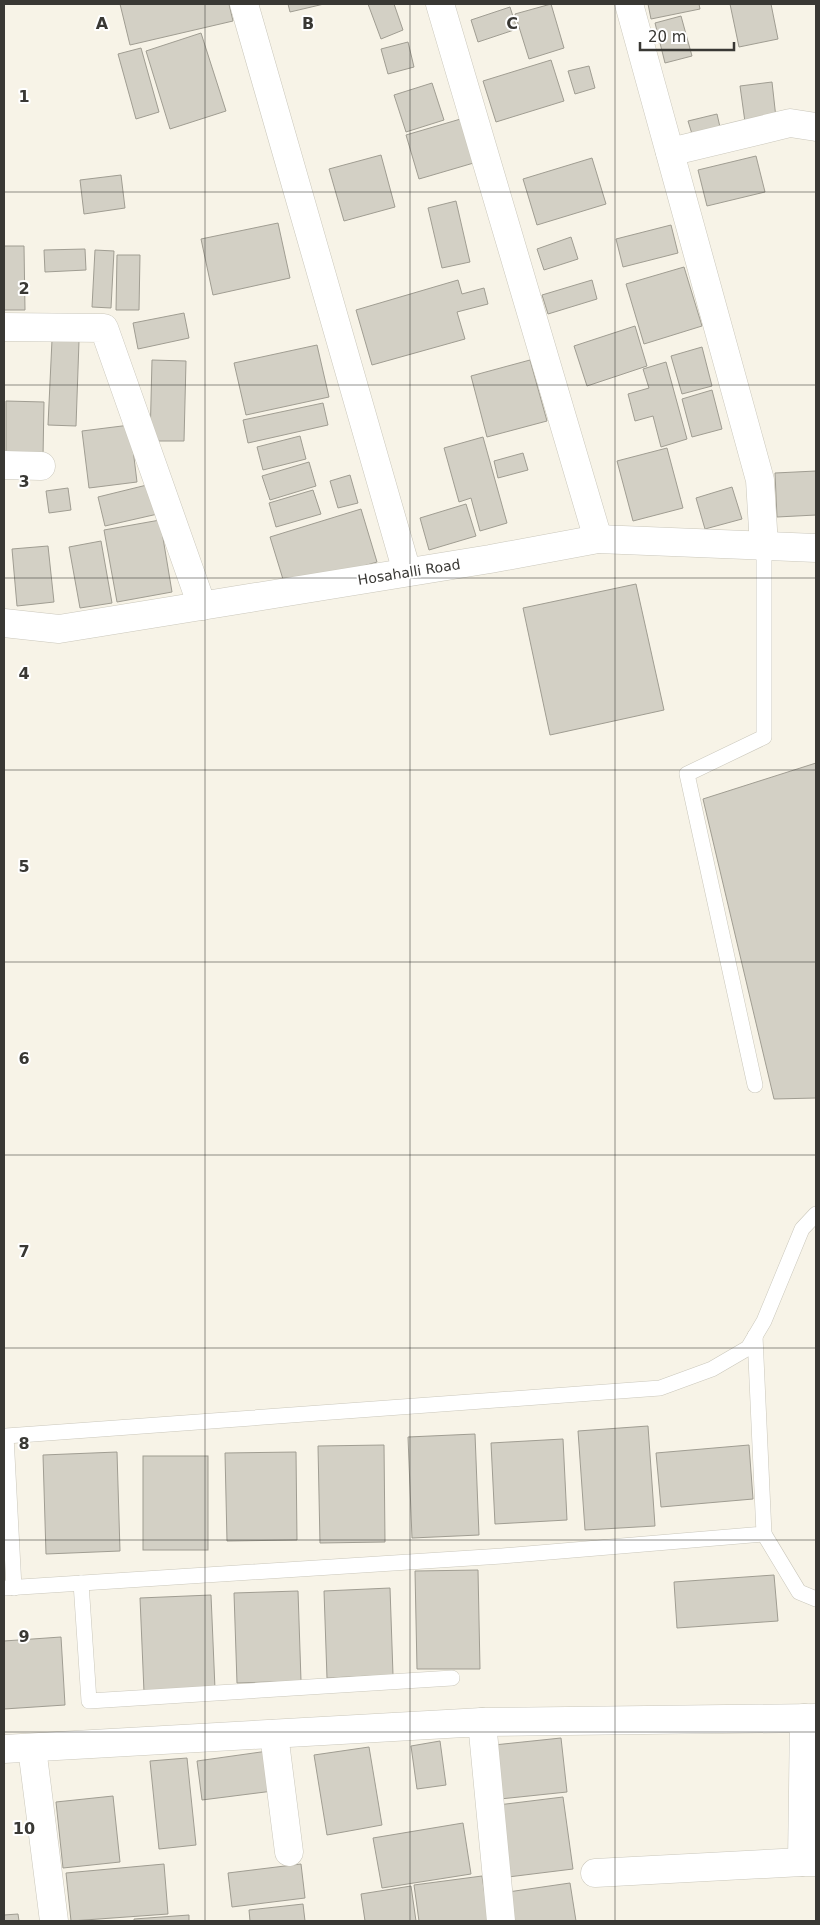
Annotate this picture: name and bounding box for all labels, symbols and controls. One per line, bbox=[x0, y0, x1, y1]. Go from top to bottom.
text: A bbox=[96, 14, 109, 33]
text: B bbox=[302, 14, 314, 33]
text: C bbox=[506, 14, 518, 33]
scale bar bbox=[640, 20, 734, 52]
text: 20 m bbox=[648, 28, 686, 46]
text: 1 bbox=[18, 87, 30, 106]
text: 2 bbox=[18, 279, 30, 298]
text: 3 bbox=[18, 472, 30, 491]
street label: Hosahalli Road bbox=[357, 556, 461, 588]
text: 4 bbox=[18, 664, 30, 683]
text: 5 bbox=[18, 857, 30, 876]
text: 6 bbox=[18, 1049, 30, 1068]
text: 7 bbox=[18, 1242, 30, 1261]
text: 8 bbox=[18, 1434, 30, 1453]
text: 9 bbox=[18, 1627, 30, 1646]
text: 10 bbox=[13, 1819, 35, 1838]

